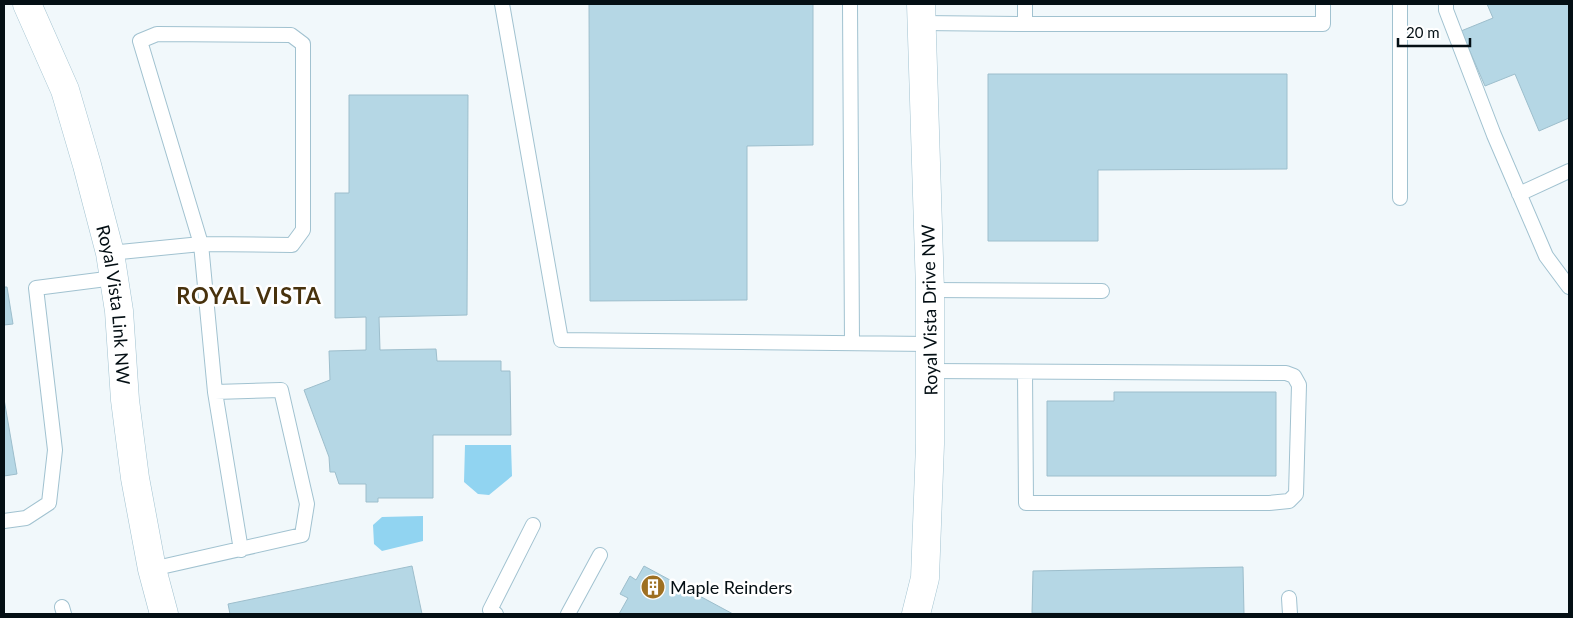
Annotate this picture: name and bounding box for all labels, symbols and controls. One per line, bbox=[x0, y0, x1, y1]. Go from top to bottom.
scale bar bbox=[1398, 15, 1470, 47]
text: 20 m bbox=[1406, 23, 1440, 41]
street label: Royal Vista Link NW bbox=[92, 223, 135, 386]
street label: Royal Vista Drive NW bbox=[917, 224, 941, 396]
district label: ROYAL VISTA bbox=[176, 282, 322, 309]
building icon: Maple Reinders bbox=[640, 574, 666, 600]
place label: Maple Reinders bbox=[670, 576, 792, 598]

